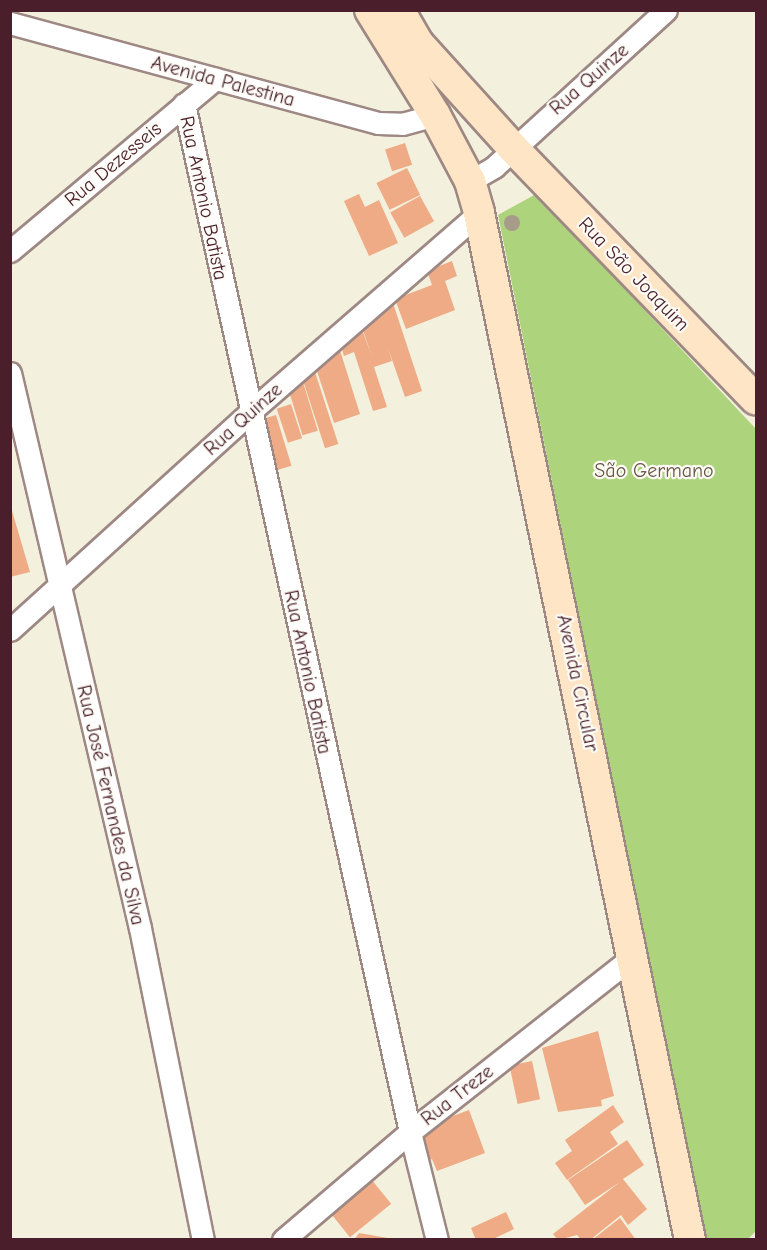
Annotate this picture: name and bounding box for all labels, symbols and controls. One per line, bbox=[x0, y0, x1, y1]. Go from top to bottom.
street label: Rua Quinze bbox=[544, 38, 634, 120]
street label: Avenida Palestina bbox=[148, 50, 298, 112]
street label: Rua Antonio Batista bbox=[175, 114, 233, 282]
street label: Rua Dezesseis bbox=[60, 116, 166, 212]
street label: Rua São Joaquim bbox=[573, 212, 695, 336]
street label: Rua Quinze bbox=[199, 378, 287, 460]
park label: São Germano bbox=[594, 458, 714, 482]
street label: Rua Antonio Batista bbox=[279, 588, 337, 756]
street label: Avenida Circular bbox=[552, 612, 604, 754]
street label: Rua José Fernandes da Silva bbox=[72, 682, 150, 928]
street label: Rua Treze bbox=[416, 1059, 498, 1131]

